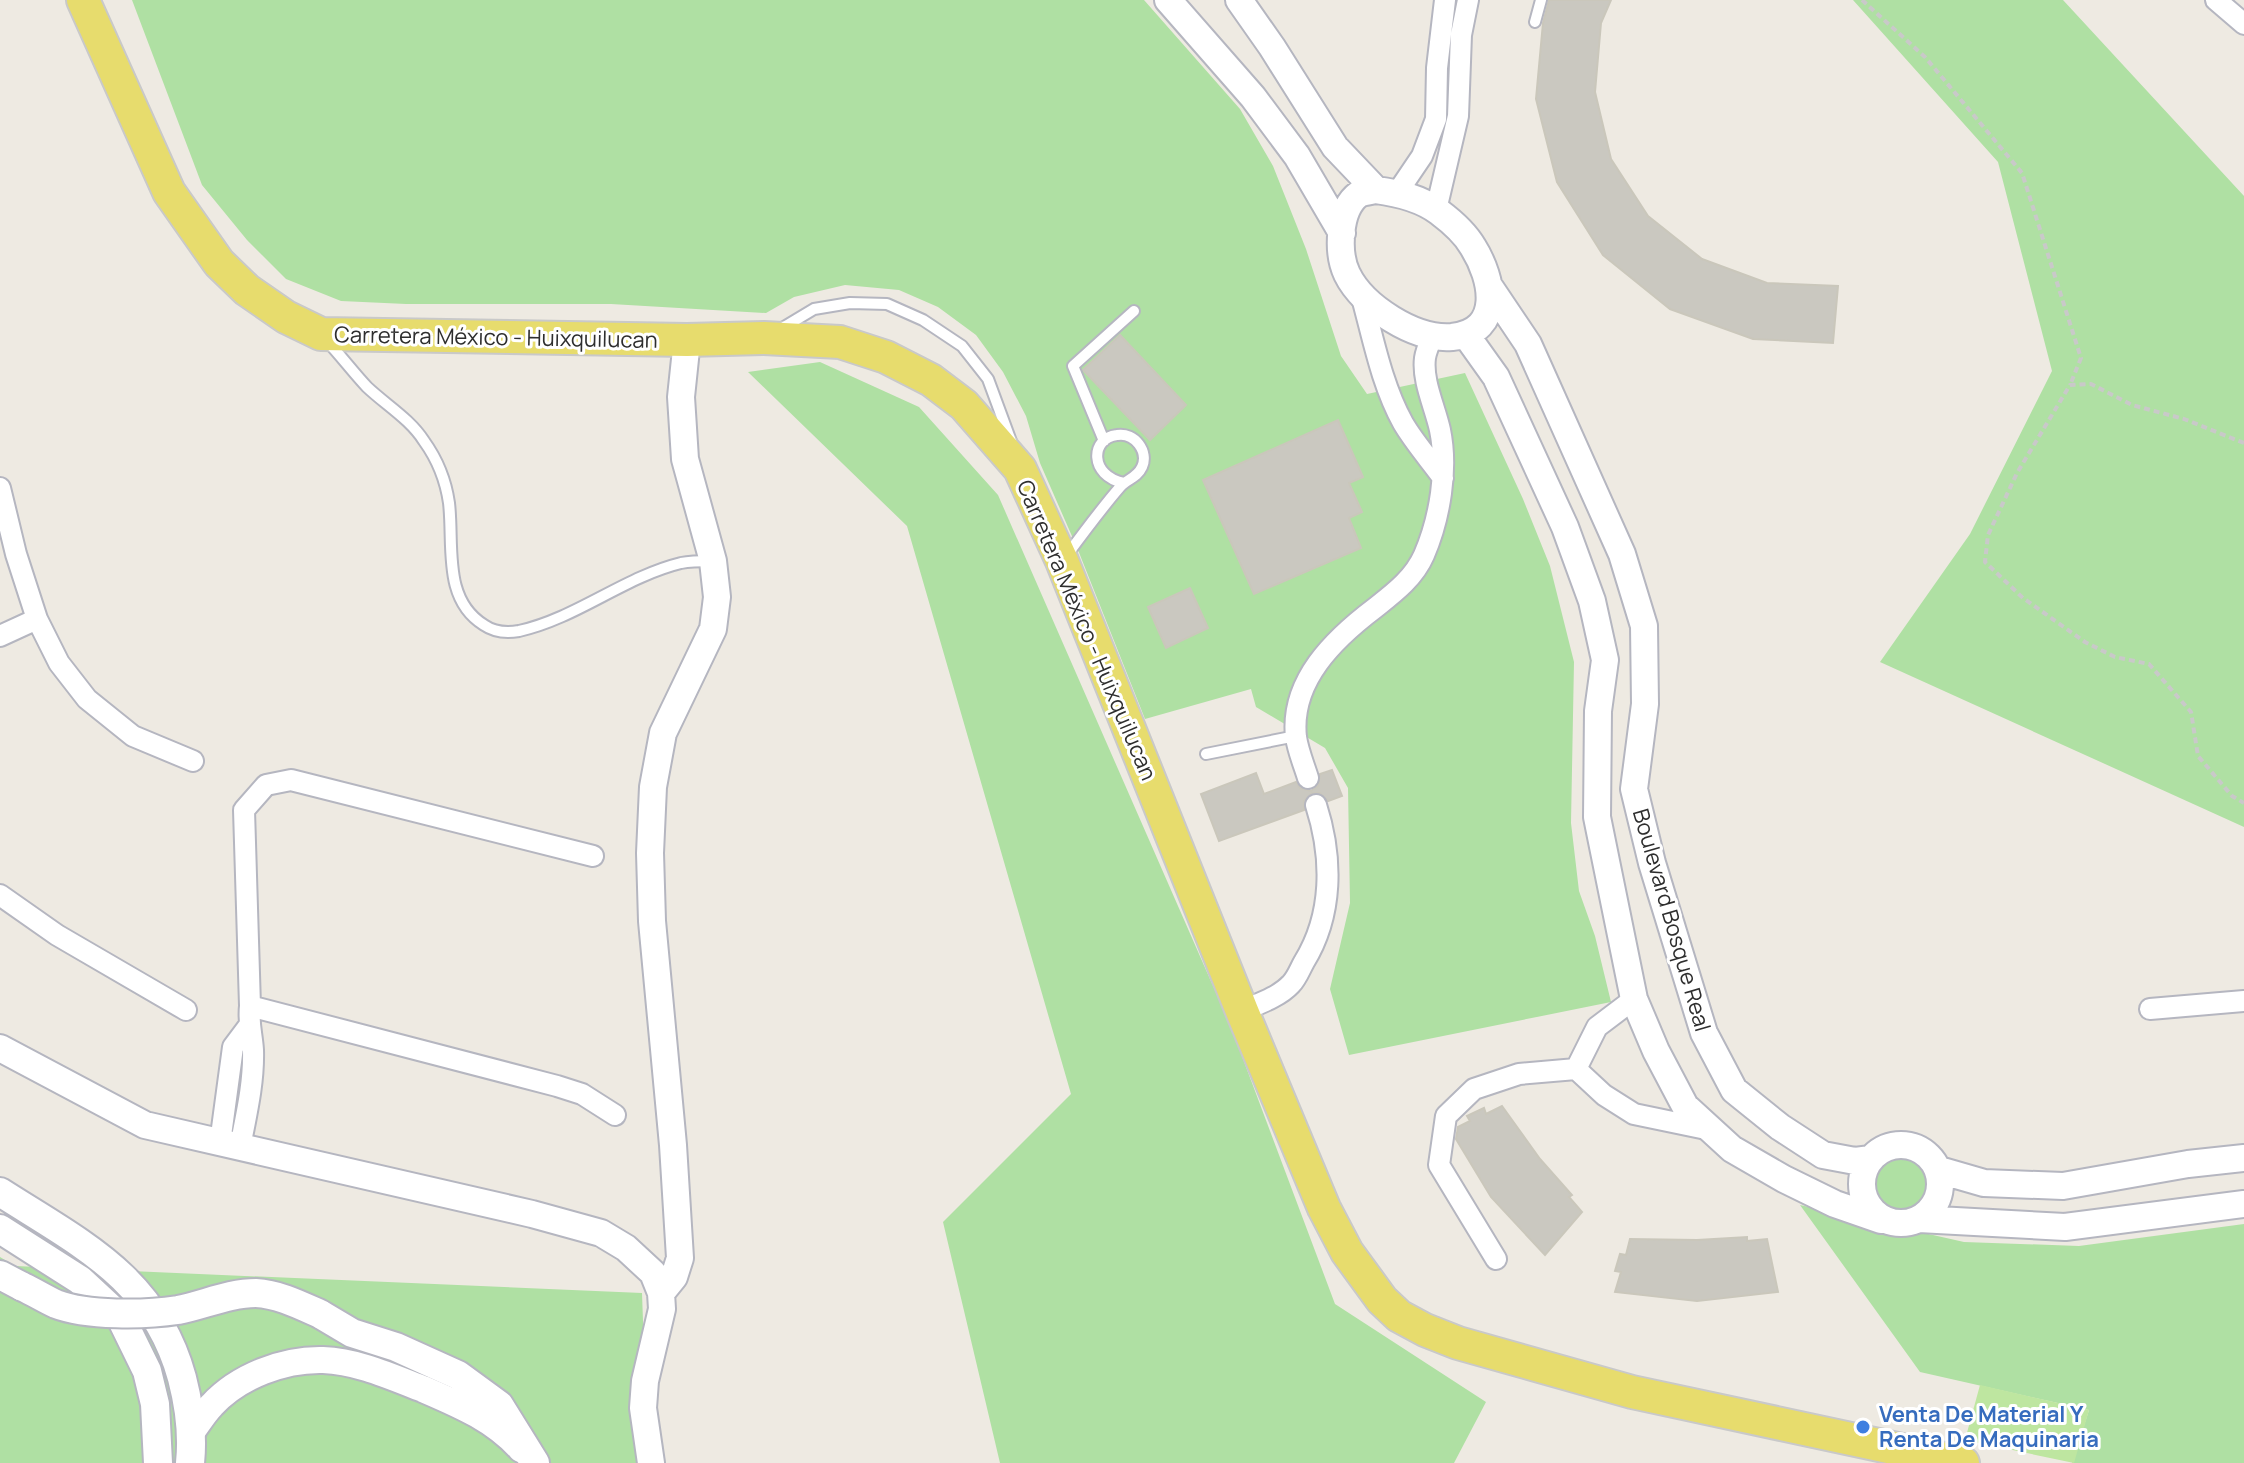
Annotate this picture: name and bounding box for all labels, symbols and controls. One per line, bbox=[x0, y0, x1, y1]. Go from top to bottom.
street label: Carretera México - Huixquilucan bbox=[334, 319, 658, 355]
street label: Carretera México - Huixquilucan bbox=[1010, 475, 1164, 785]
street label: Boulevard Bosque Real bbox=[1626, 805, 1718, 1035]
place label: Venta De Material Y Renta De Maquinaria bbox=[1879, 1399, 2099, 1454]
marker: Venta De Material Y Renta De Maquinaria bbox=[1854, 1418, 1872, 1436]

